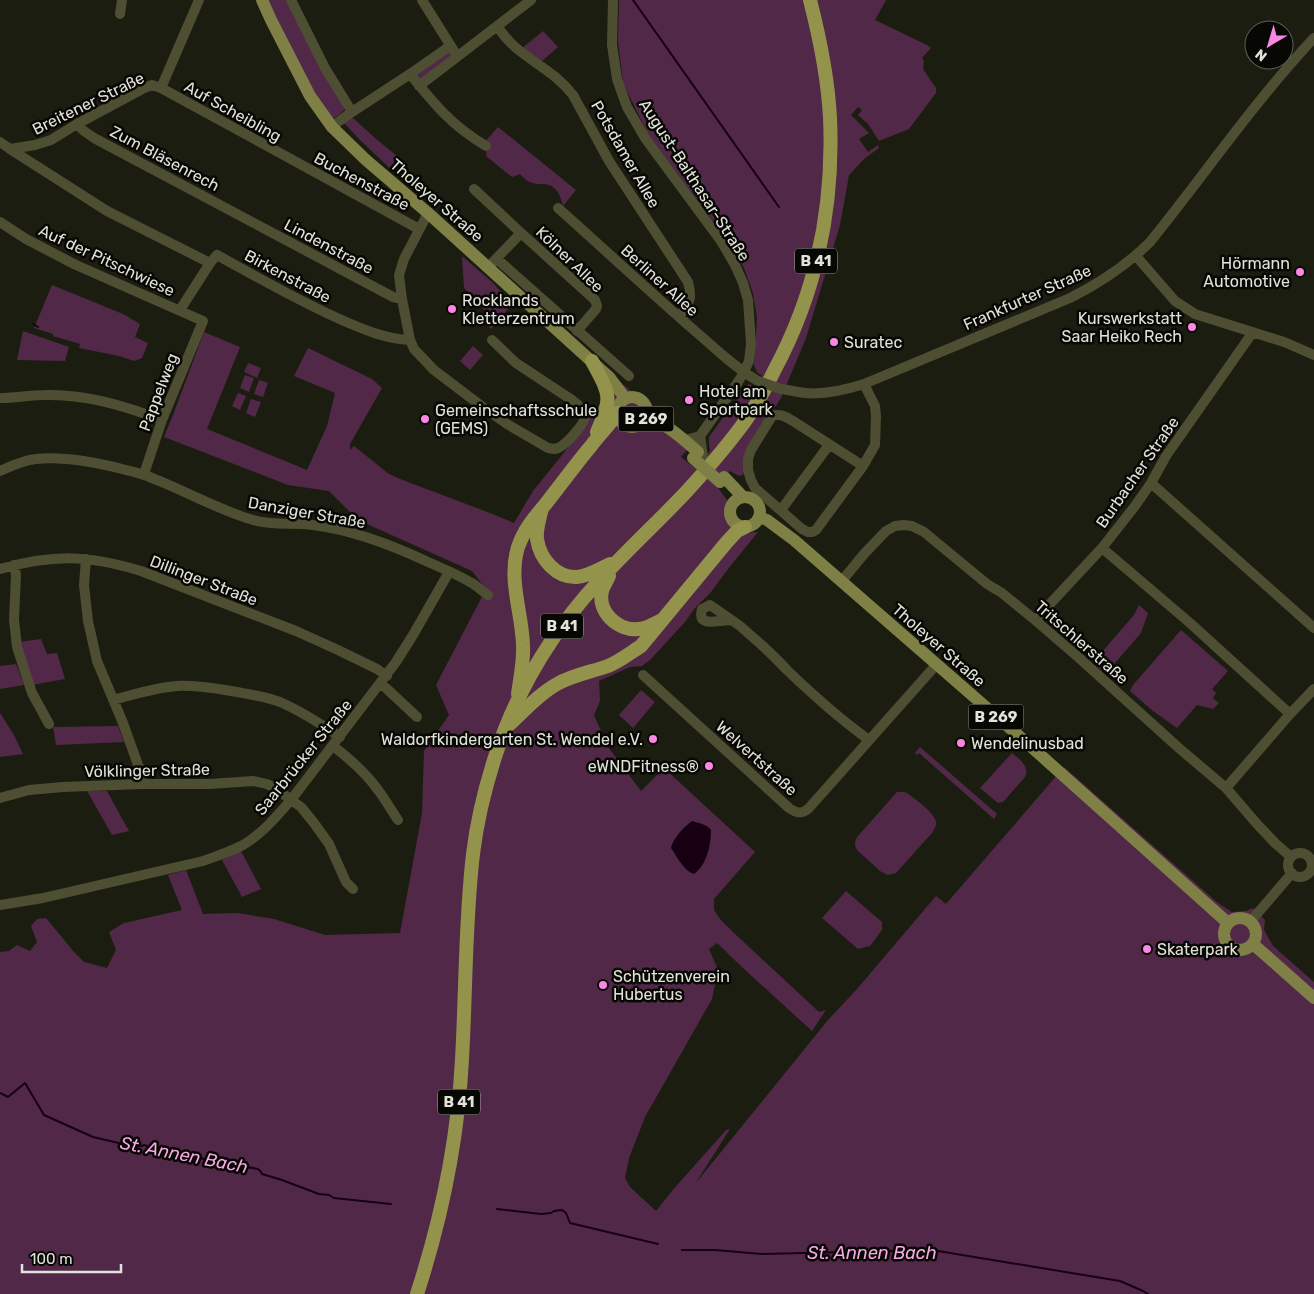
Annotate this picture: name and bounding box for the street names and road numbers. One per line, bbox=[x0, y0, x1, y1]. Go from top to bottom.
street label: Breitener Straße bbox=[29, 68, 147, 139]
street label: Auf Scheibling bbox=[181, 77, 285, 146]
street label: August-Balthasar-Straße bbox=[635, 96, 754, 265]
street label: Potsdamer Allee bbox=[587, 97, 664, 211]
street label: Zum Bläsenrech bbox=[107, 122, 223, 195]
street label: Buchenstraße bbox=[311, 148, 413, 215]
street label: Tholeyer Straße bbox=[386, 155, 487, 246]
street label: Lindenstraße bbox=[281, 215, 377, 278]
street label: Auf der Pitschwiese bbox=[36, 221, 178, 300]
street label: Kölner Allee bbox=[532, 222, 607, 296]
street label: Berliner Allee bbox=[617, 241, 702, 320]
street label: Birkenstraße bbox=[241, 246, 334, 307]
road number: B 41 bbox=[795, 248, 837, 274]
street label: Frankfurter Straße bbox=[960, 261, 1094, 334]
street label: Pappelweg bbox=[135, 350, 182, 434]
road number: B 269 bbox=[618, 406, 674, 432]
street label: Burbacher Straße bbox=[1092, 413, 1183, 532]
street label: Danziger Straße bbox=[247, 493, 367, 532]
street label: Dillinger Straße bbox=[147, 551, 260, 610]
street label: Tritschlerstraße bbox=[1031, 597, 1132, 688]
street label: Tholeyer Straße bbox=[888, 600, 989, 691]
road number: B 41 bbox=[541, 614, 583, 638]
street label: Saarbrücker Straße bbox=[251, 696, 356, 819]
road number: B 269 bbox=[968, 704, 1024, 730]
street label: Welvertstraße bbox=[712, 717, 801, 800]
street label: Völklinger Straße bbox=[84, 760, 210, 781]
road number: B 41 bbox=[438, 1090, 480, 1114]

